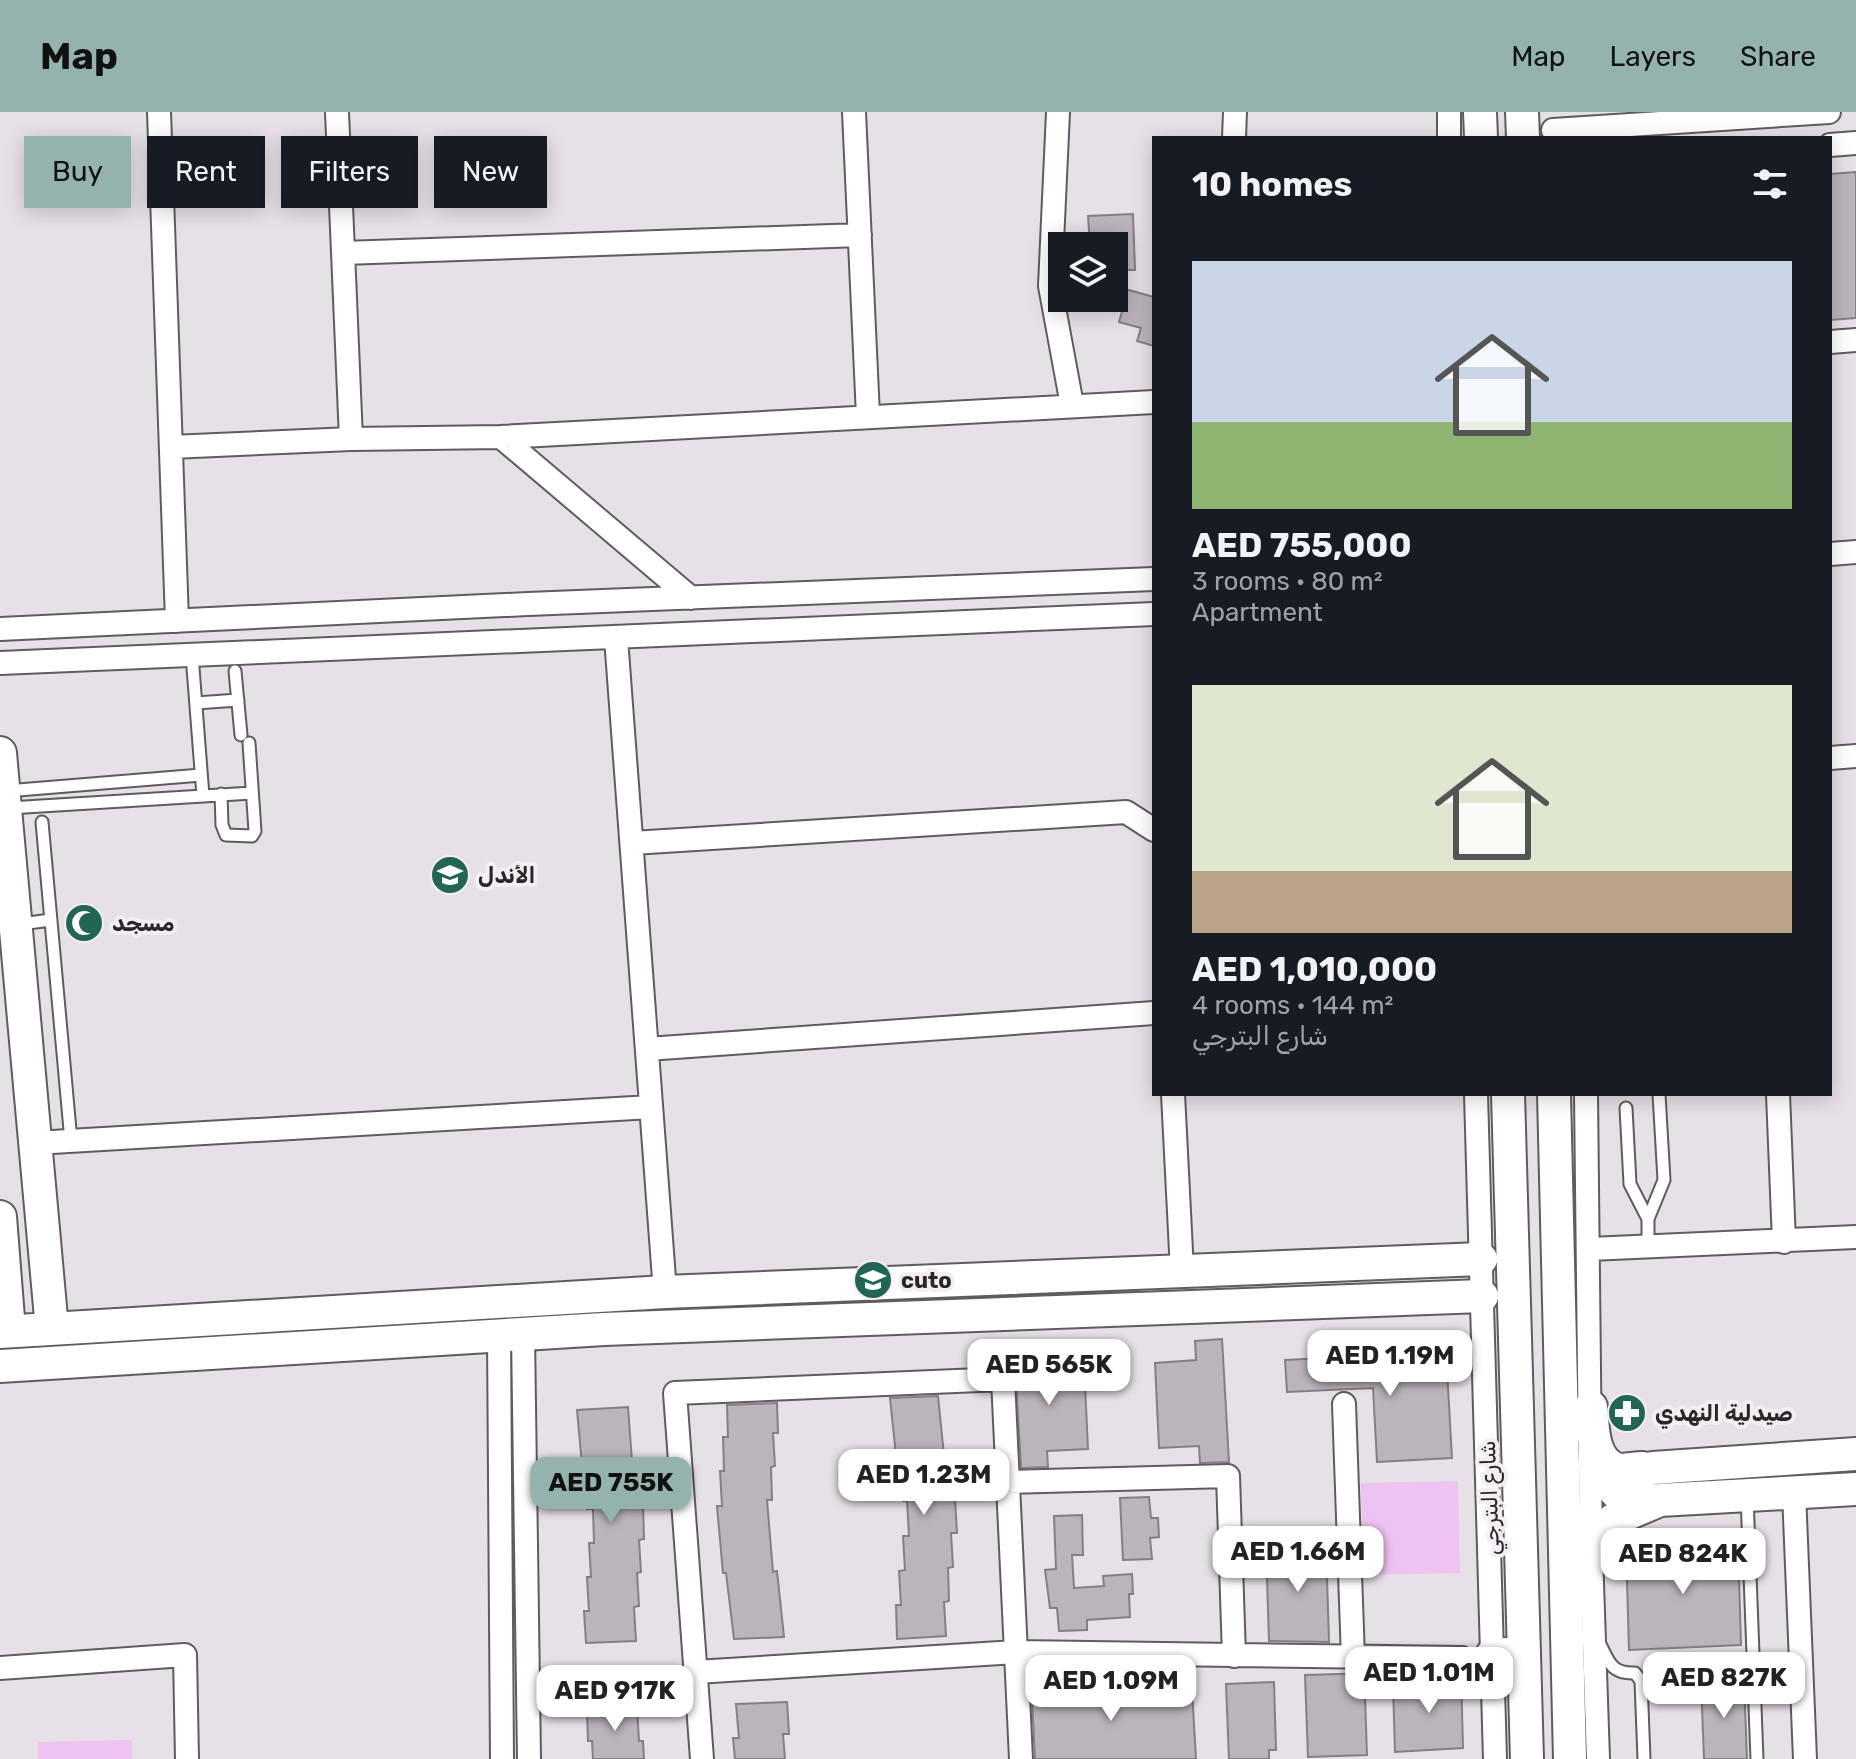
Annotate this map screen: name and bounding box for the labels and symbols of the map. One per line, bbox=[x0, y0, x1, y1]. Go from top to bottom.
school or university icon: الأندل bbox=[429, 854, 471, 896]
place label: الأندل bbox=[478, 862, 535, 889]
mosque icon: مسجد bbox=[63, 902, 105, 944]
place label: مسجد bbox=[112, 910, 175, 937]
school or university icon: cuto bbox=[852, 1259, 894, 1301]
place label: cuto bbox=[901, 1267, 952, 1294]
pin: AED 1.19M bbox=[1298, 1330, 1482, 1398]
pin: AED 565K bbox=[966, 1339, 1132, 1407]
pharmacy icon: صيدلية النهدي bbox=[1606, 1392, 1648, 1434]
place label: صيدلية النهدي bbox=[1655, 1400, 1793, 1429]
street label: شارع البترجي bbox=[1474, 1440, 1508, 1556]
pin: AED 1.23M bbox=[832, 1449, 1016, 1517]
pin: AED 755K bbox=[528, 1457, 694, 1525]
pin: AED 1.66M bbox=[1206, 1526, 1390, 1594]
pin: AED 824K bbox=[1600, 1528, 1766, 1596]
pin: AED 1.01M bbox=[1337, 1647, 1521, 1715]
pin: AED 827K bbox=[1641, 1652, 1807, 1720]
pin: AED 1.09M bbox=[1019, 1655, 1203, 1723]
pin: AED 917K bbox=[532, 1665, 698, 1733]

